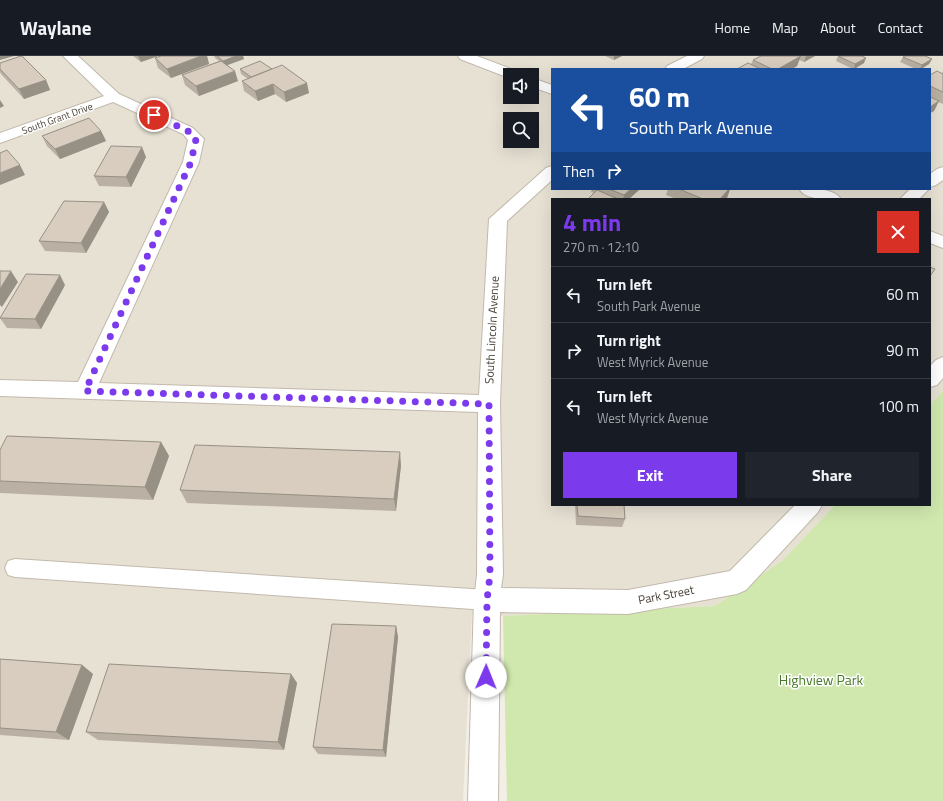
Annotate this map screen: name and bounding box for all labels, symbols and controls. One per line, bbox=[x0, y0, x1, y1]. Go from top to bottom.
text: Waylane bbox=[20, 13, 92, 42]
text: Home bbox=[715, 17, 750, 38]
text: Map bbox=[772, 17, 798, 38]
text: About bbox=[820, 17, 856, 38]
text: Contact bbox=[878, 17, 923, 38]
map controls bbox=[503, 68, 539, 148]
button: sound bbox=[503, 68, 539, 104]
text: 60 m bbox=[629, 75, 690, 118]
icon: left bbox=[563, 84, 615, 136]
pin bbox=[137, 98, 171, 132]
street label: South Grant Drive bbox=[20, 99, 95, 138]
icon: arrive bbox=[143, 104, 165, 126]
button: search bbox=[503, 112, 539, 148]
text: South Park Avenue bbox=[629, 114, 772, 141]
text: Then bbox=[563, 160, 595, 183]
icon: right bbox=[603, 160, 625, 182]
text: 4 min bbox=[563, 204, 621, 240]
button: close bbox=[877, 211, 919, 253]
text: 270 m · 12:10 bbox=[563, 237, 639, 257]
text: Turn left bbox=[597, 273, 652, 296]
street label: South Lincoln Avenue bbox=[479, 275, 504, 385]
text: 60 m bbox=[886, 283, 919, 306]
icon: left bbox=[563, 284, 585, 306]
text: South Park Avenue bbox=[597, 296, 701, 316]
text: Turn right bbox=[597, 329, 661, 352]
text: 90 m bbox=[886, 339, 919, 362]
icon: right bbox=[563, 340, 585, 362]
text: West Myrick Avenue bbox=[597, 352, 708, 372]
text: Turn left bbox=[597, 385, 652, 408]
text: 100 m bbox=[878, 395, 919, 418]
icon: left bbox=[563, 396, 585, 418]
text: West Myrick Avenue bbox=[597, 408, 708, 428]
button: Exit bbox=[563, 452, 737, 498]
button: Share bbox=[745, 452, 919, 498]
street label: Park Street bbox=[636, 580, 696, 609]
position arrow bbox=[465, 656, 507, 698]
park label: Highview Park bbox=[779, 669, 864, 690]

